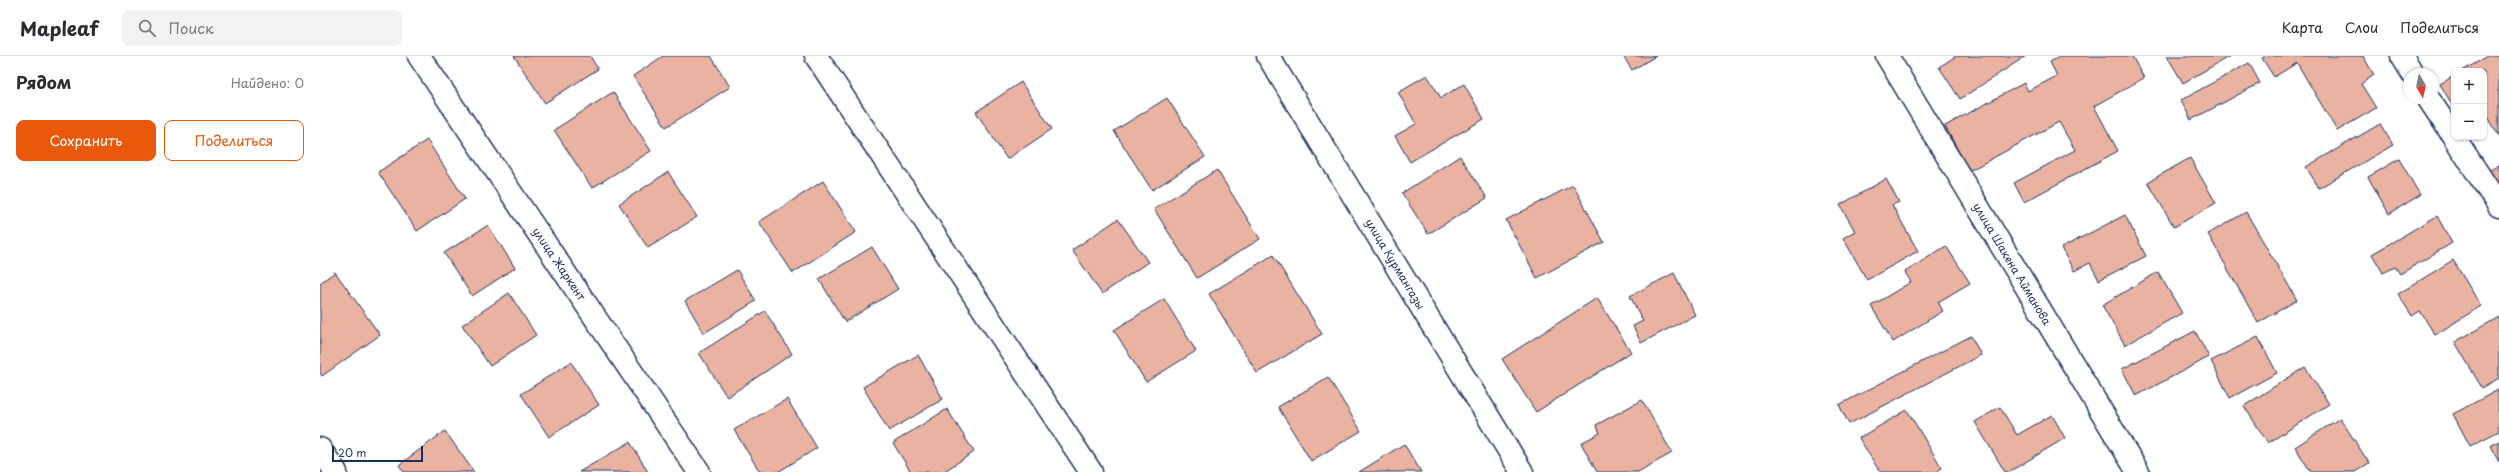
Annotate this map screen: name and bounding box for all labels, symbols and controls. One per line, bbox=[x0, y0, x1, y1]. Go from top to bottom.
search box bbox=[122, 10, 402, 46]
text: Mapleaf bbox=[20, 14, 98, 42]
text: Поиск bbox=[168, 16, 214, 39]
icon: search bbox=[136, 17, 158, 39]
text: Карта bbox=[2282, 17, 2323, 38]
text: Слои bbox=[2345, 17, 2378, 38]
text: Поделиться bbox=[2400, 17, 2479, 38]
north arrow bbox=[2403, 68, 2439, 104]
map controls bbox=[2451, 68, 2487, 140]
button: + bbox=[2451, 68, 2487, 104]
text: Рядом bbox=[16, 69, 71, 95]
text: Найдено: 0 bbox=[231, 73, 304, 92]
button: − bbox=[2451, 104, 2487, 140]
button: Сохранить bbox=[16, 120, 156, 161]
button: Поделиться bbox=[164, 120, 304, 161]
street label: улица Шакена Айманова bbox=[1969, 199, 2056, 328]
street label: улица Курмангазы bbox=[1361, 215, 1429, 313]
street label: улица Жаркент bbox=[529, 224, 591, 304]
scale bar bbox=[332, 444, 423, 463]
text: 20 m bbox=[338, 444, 366, 461]

